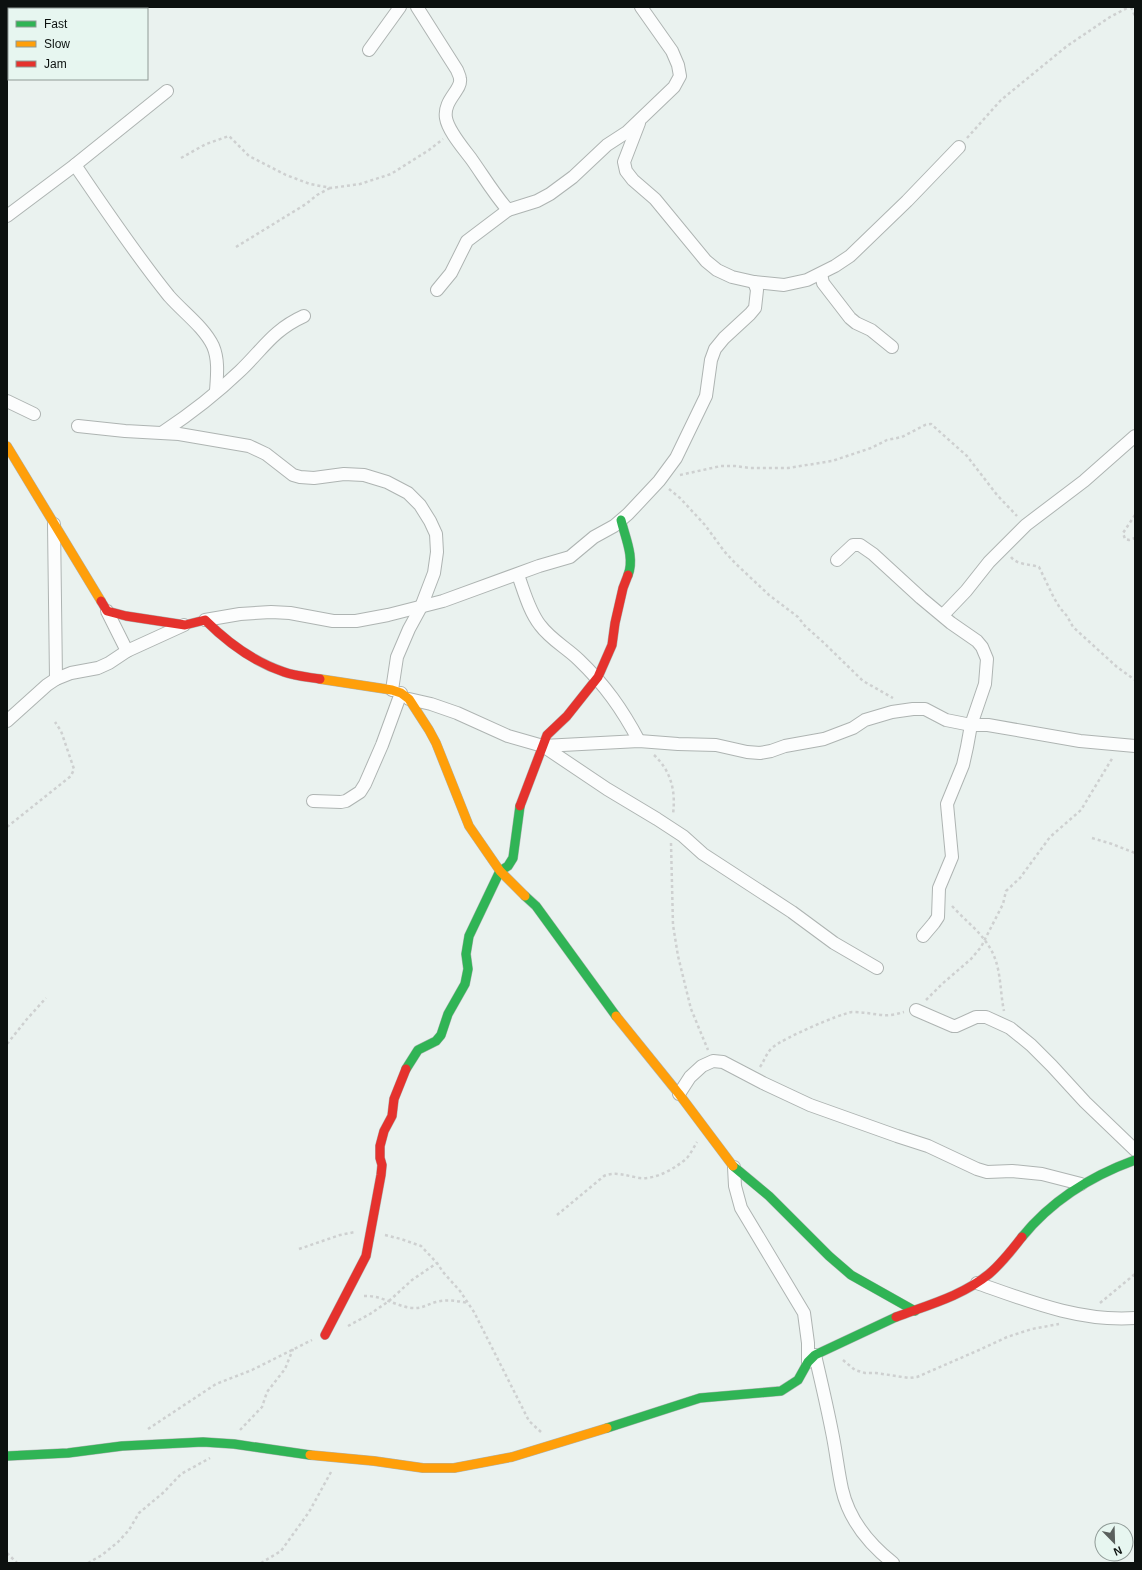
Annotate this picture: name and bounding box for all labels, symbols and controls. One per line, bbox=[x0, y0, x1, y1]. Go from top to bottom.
legend bbox=[8, 8, 148, 80]
text: Fast bbox=[44, 17, 68, 31]
text: Slow bbox=[44, 37, 70, 51]
text: Jam bbox=[44, 57, 67, 71]
north arrow bbox=[1094, 1522, 1134, 1562]
text: N bbox=[1112, 1544, 1124, 1558]

